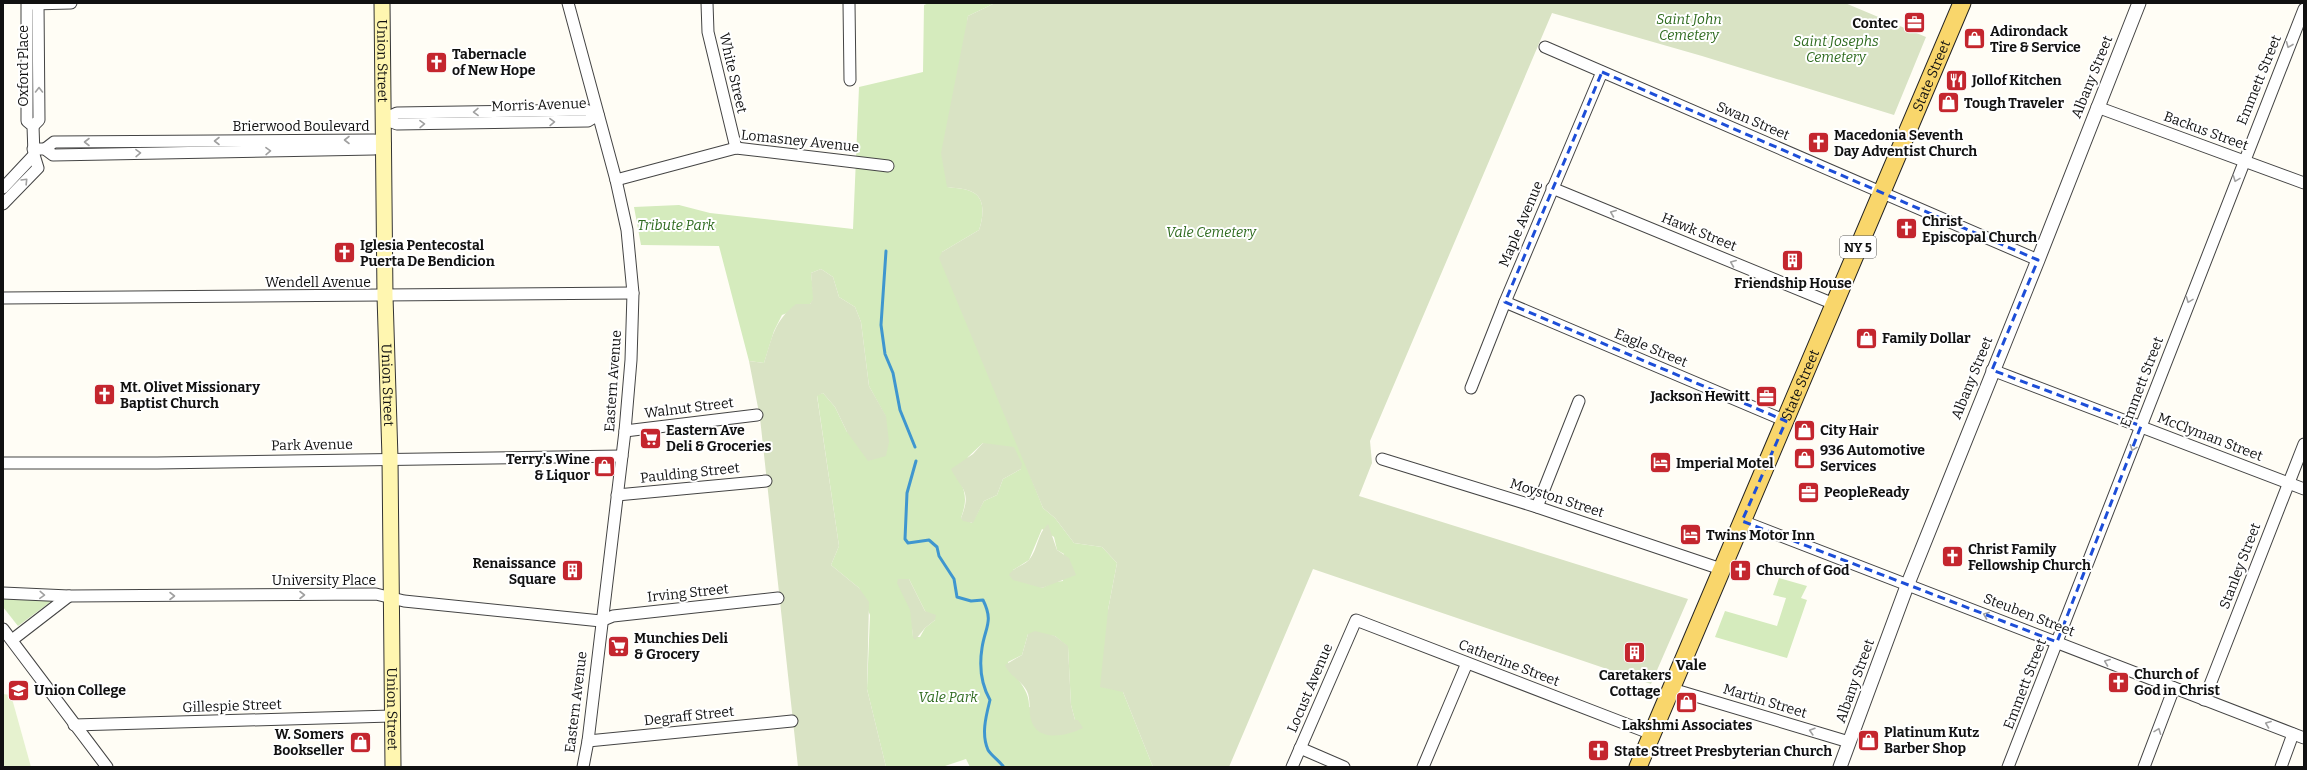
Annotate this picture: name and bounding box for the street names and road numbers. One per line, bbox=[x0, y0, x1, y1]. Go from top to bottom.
street label: Union Street bbox=[374, 19, 392, 103]
street label: Oxford Place bbox=[15, 25, 32, 107]
street label: White Street bbox=[716, 31, 750, 115]
street label: Albany Street bbox=[2068, 33, 2116, 121]
street label: Emmett Street bbox=[2233, 33, 2285, 127]
street label: State Street bbox=[1909, 37, 1954, 114]
street label: Morris Avenue bbox=[491, 95, 587, 115]
street label: Swan Street bbox=[1714, 98, 1792, 144]
street label: Backus Street bbox=[2161, 108, 2251, 154]
street label: Brierwood Boulevard bbox=[233, 118, 369, 135]
street label: Lomasney Avenue bbox=[740, 126, 860, 156]
street label: Maple Avenue bbox=[1495, 178, 1547, 270]
street label: Hawk Street bbox=[1659, 209, 1739, 255]
road number: NY 5 bbox=[1840, 236, 1876, 258]
street label: Wendell Avenue bbox=[265, 274, 371, 291]
street label: Eagle Street bbox=[1612, 325, 1690, 371]
street label: Eastern Avenue bbox=[601, 329, 625, 433]
street label: Albany Street bbox=[1948, 334, 1996, 422]
street label: Emmett Street bbox=[2117, 334, 2167, 430]
street label: Union Street bbox=[378, 343, 398, 427]
street label: State Street bbox=[1777, 347, 1823, 423]
street label: Walnut Street bbox=[643, 394, 735, 422]
street label: McClyman Street bbox=[2155, 409, 2265, 465]
street label: Park Avenue bbox=[271, 436, 353, 454]
street label: Paulding Street bbox=[639, 459, 741, 487]
street label: Moyston Street bbox=[1508, 475, 1606, 521]
street label: Stanley Street bbox=[2216, 521, 2264, 611]
street label: University Place bbox=[272, 572, 376, 589]
street label: Irving Street bbox=[646, 580, 730, 606]
street label: Steuben Street bbox=[1981, 590, 2077, 640]
street label: Catherine Street bbox=[1456, 636, 1562, 690]
street label: Emmett Street bbox=[2000, 636, 2050, 732]
street label: Albany Street bbox=[1832, 637, 1878, 725]
street label: Locust Avenue bbox=[1284, 641, 1336, 735]
street label: Eastern Avenue bbox=[561, 650, 591, 754]
street label: Union Street bbox=[384, 667, 401, 750]
street label: Martin Street bbox=[1721, 680, 1809, 722]
street label: Gillespie Street bbox=[182, 696, 282, 716]
street label: Degraff Street bbox=[643, 703, 735, 729]

